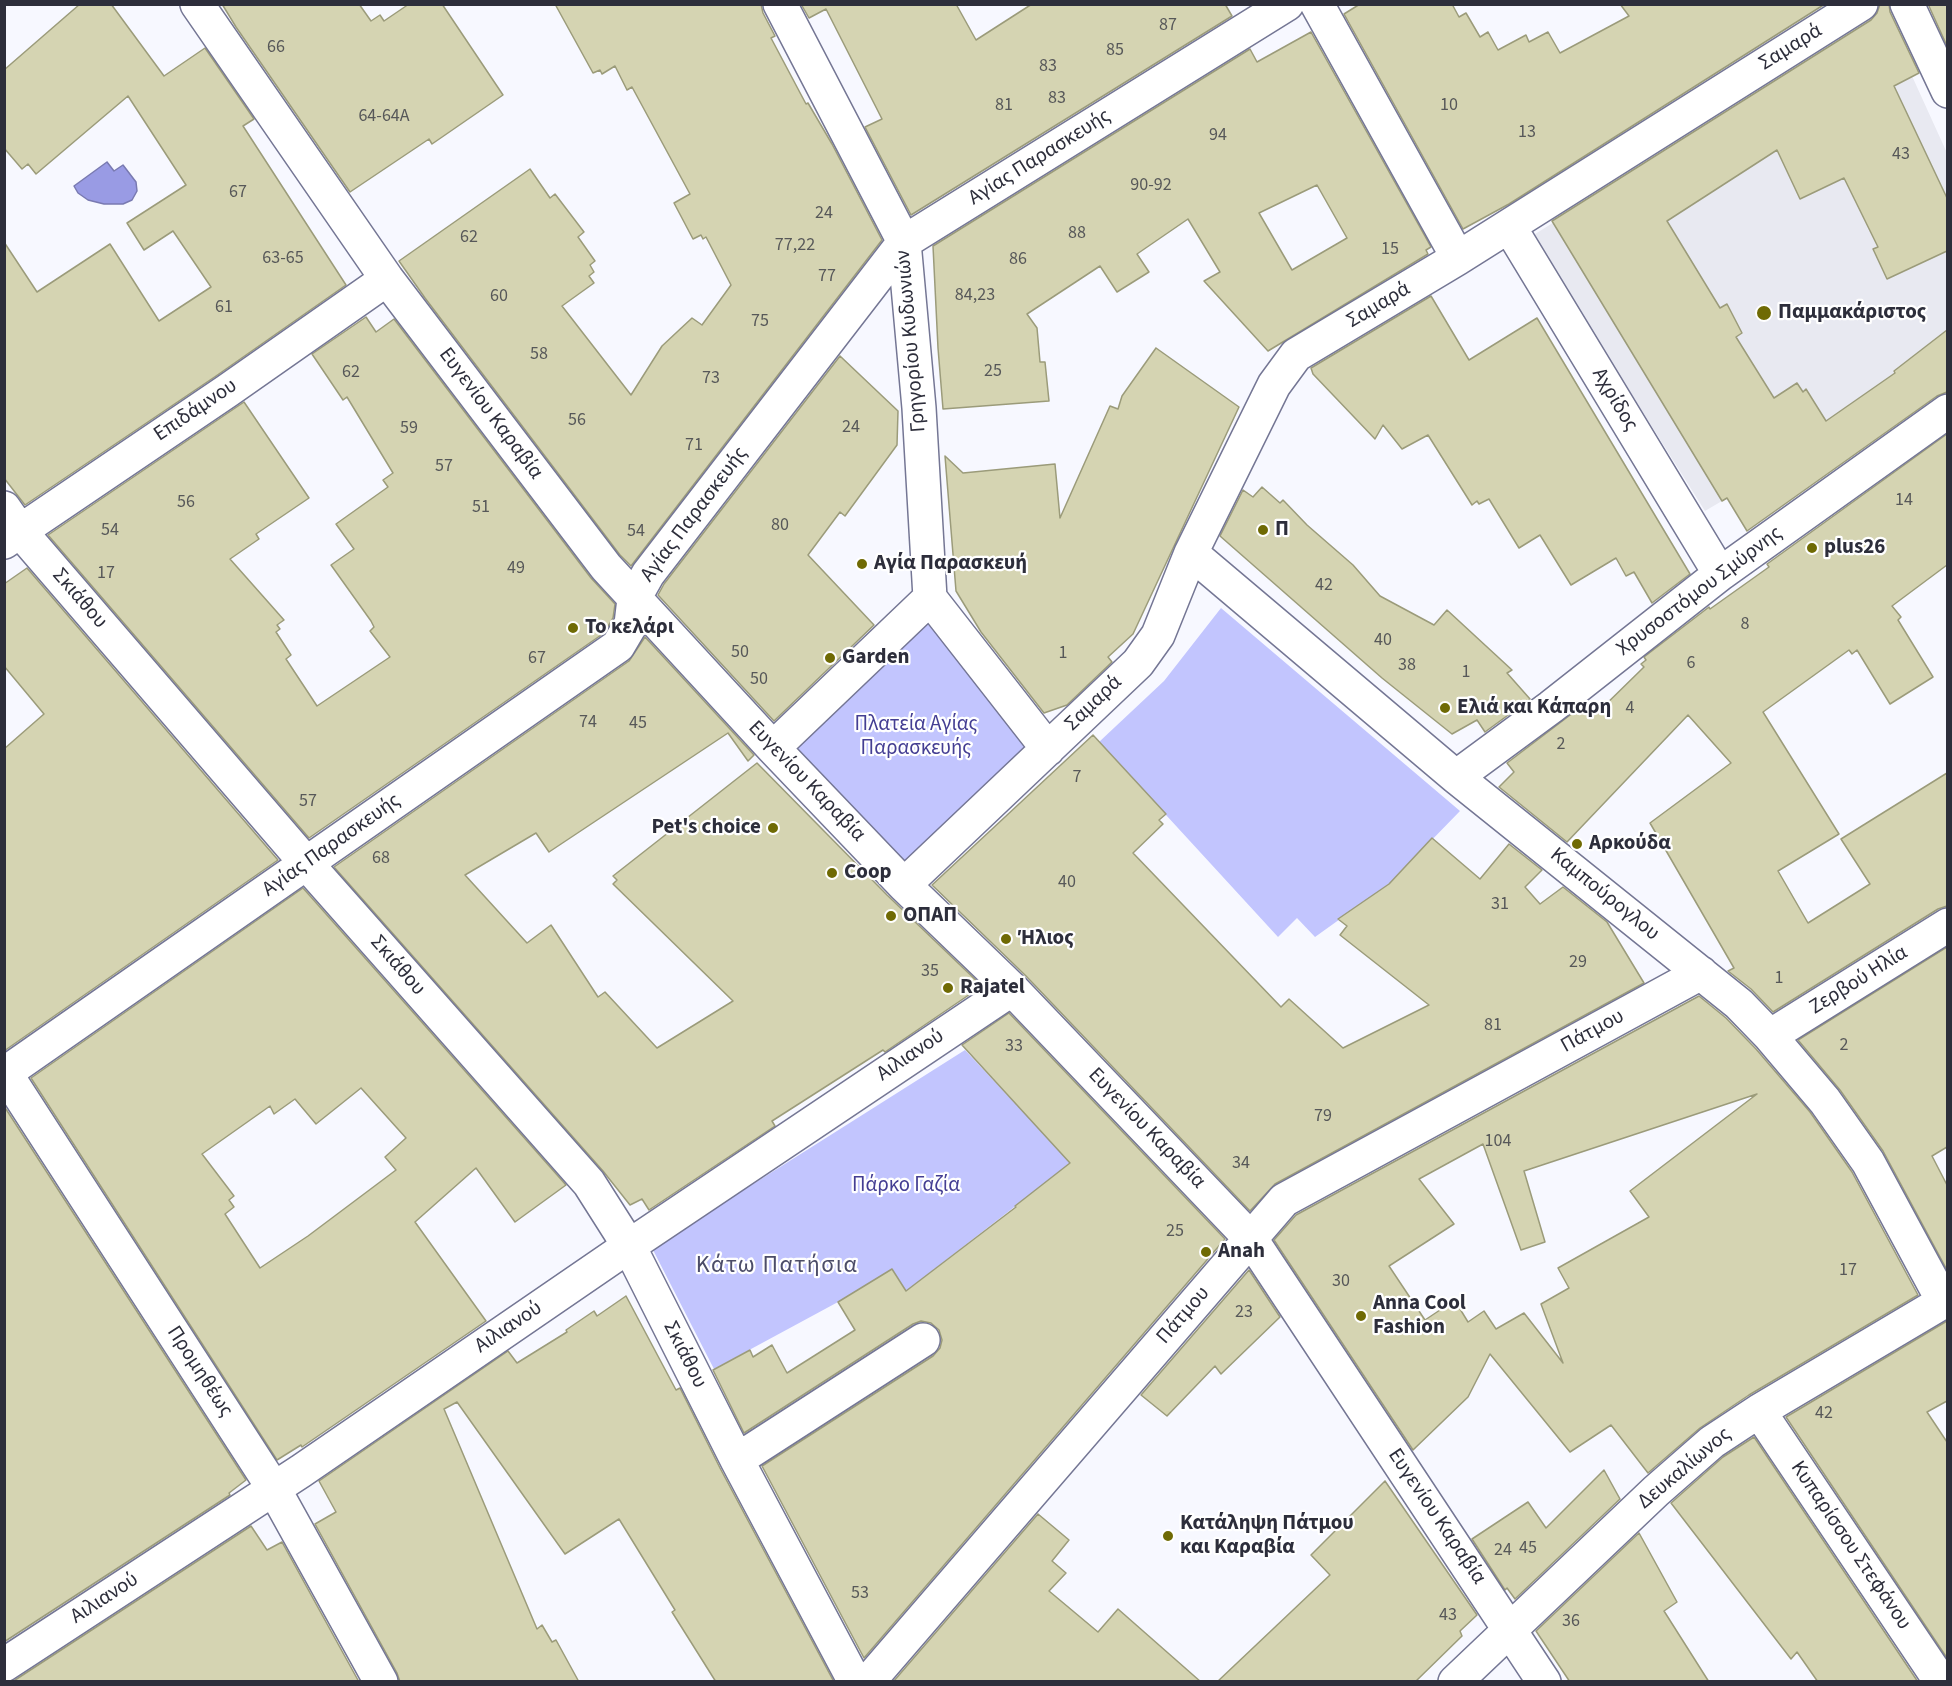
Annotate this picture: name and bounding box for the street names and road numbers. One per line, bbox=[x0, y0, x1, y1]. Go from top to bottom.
street label: Σαμαρά bbox=[1755, 19, 1827, 77]
street label: Αγίας Παρασκευής bbox=[964, 104, 1116, 212]
street label: Γρηγορίου Κυδωνιών bbox=[891, 249, 933, 433]
street label: Σαμαρά bbox=[1343, 277, 1415, 335]
street label: Ευγενίου Καραβία bbox=[432, 343, 548, 485]
street label: Αχρίδος bbox=[1585, 364, 1643, 436]
street label: Επιδάμνου bbox=[150, 374, 242, 448]
street label: Αγίας Παρασκευής bbox=[636, 443, 754, 587]
street label: Χρυσοστόμου Σμύρνης bbox=[1612, 522, 1788, 662]
street label: Σκιάθου bbox=[46, 564, 112, 634]
street label: Σαμαρά bbox=[1060, 671, 1128, 737]
street label: Ευγενίου Καραβία bbox=[742, 716, 870, 848]
street label: Αγίας Παρασκευής bbox=[258, 789, 406, 903]
street label: Καμπούρογλου bbox=[1544, 843, 1664, 947]
street label: Σκιάθου bbox=[364, 931, 430, 1001]
street label: Ζερβού Ηλία bbox=[1805, 941, 1913, 1021]
street label: Πάτμου bbox=[1557, 1004, 1629, 1060]
street label: Αιλιανού bbox=[873, 1024, 949, 1088]
street label: Ευγενίου Καραβία bbox=[1082, 1063, 1210, 1195]
street label: Πάτμου bbox=[1152, 1282, 1216, 1350]
street label: Αιλιανού bbox=[471, 1296, 547, 1360]
street label: Σκιάθου bbox=[657, 1317, 711, 1393]
street label: Προμηθέως bbox=[160, 1322, 238, 1422]
street label: Δευκαλίωνος bbox=[1633, 1423, 1737, 1515]
street label: Ευγενίου Καραβία bbox=[1381, 1444, 1491, 1590]
street label: Κυπαρίσσου Στεφάνου bbox=[1784, 1457, 1916, 1635]
street label: Αιλιανού bbox=[66, 1568, 144, 1630]

